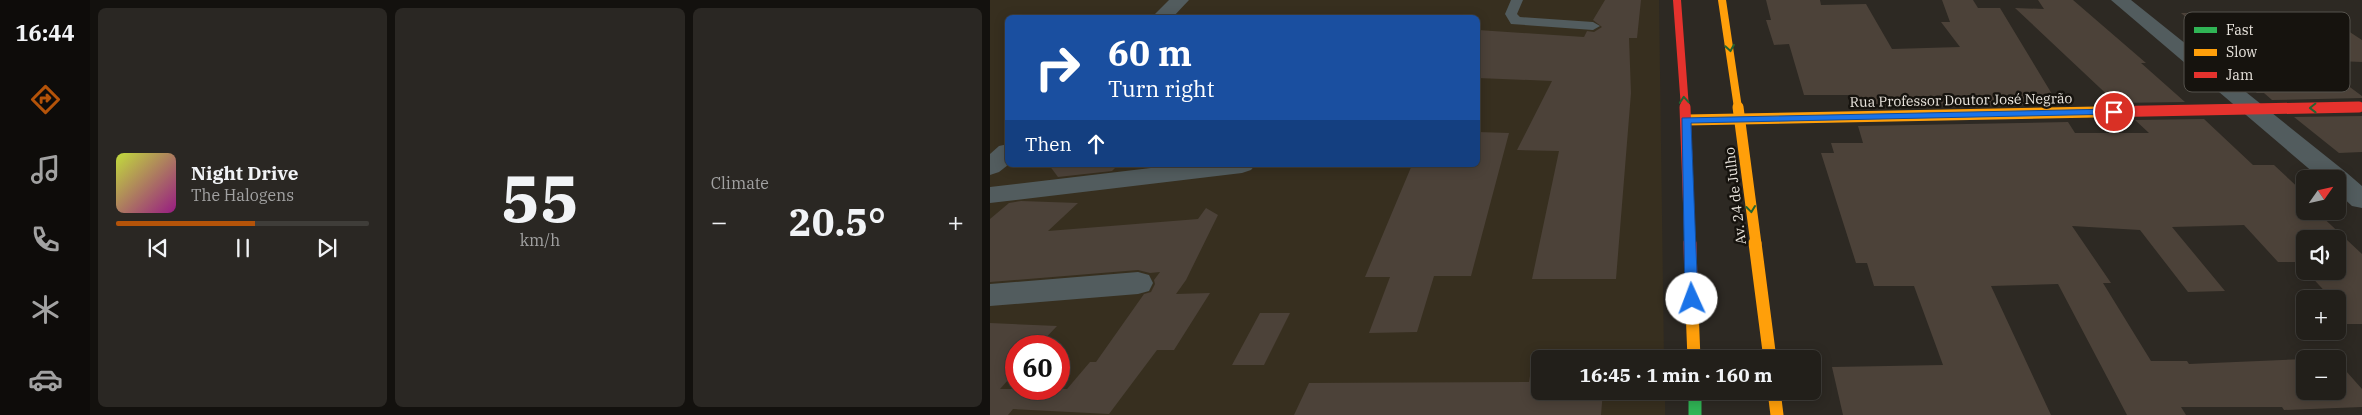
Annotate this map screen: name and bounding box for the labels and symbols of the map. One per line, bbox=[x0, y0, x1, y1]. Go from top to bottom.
legend bbox=[2184, 12, 2350, 92]
text: Fast bbox=[2226, 21, 2254, 39]
text: Slow bbox=[2226, 43, 2257, 61]
one-way arrow bbox=[1724, 44, 1734, 53]
text: Jam bbox=[2226, 66, 2253, 84]
street label: Rua Professor Doutor José Negrão bbox=[1849, 89, 2073, 111]
pin bbox=[2093, 91, 2135, 133]
one-way arrow bbox=[1679, 96, 1690, 104]
one-way arrow bbox=[2309, 103, 2317, 113]
street label: Av. 24 de Julho bbox=[1720, 146, 1750, 246]
north arrow bbox=[2296, 170, 2346, 220]
one-way arrow bbox=[1746, 205, 1756, 214]
position arrow bbox=[1665, 272, 1717, 324]
speed limit sign: 60 bbox=[1005, 335, 1070, 400]

